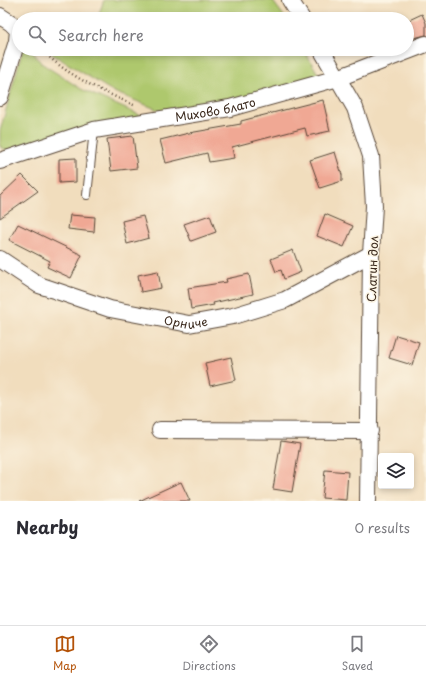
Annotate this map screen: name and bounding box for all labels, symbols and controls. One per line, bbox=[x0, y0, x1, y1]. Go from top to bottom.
search box bbox=[12, 12, 414, 56]
icon: search bbox=[26, 23, 48, 45]
text: Search here bbox=[58, 23, 144, 46]
street label: Михово блато bbox=[174, 92, 258, 126]
street label: Слатин дол bbox=[362, 236, 382, 302]
street label: Орниче bbox=[163, 310, 209, 333]
map controls bbox=[378, 453, 414, 489]
button: layers bbox=[378, 453, 414, 489]
text: Nearby bbox=[16, 514, 78, 540]
text: 0 results bbox=[355, 518, 410, 537]
tab: Map bbox=[53, 633, 76, 674]
tab: Directions bbox=[182, 633, 236, 674]
tab: Saved bbox=[342, 633, 373, 674]

